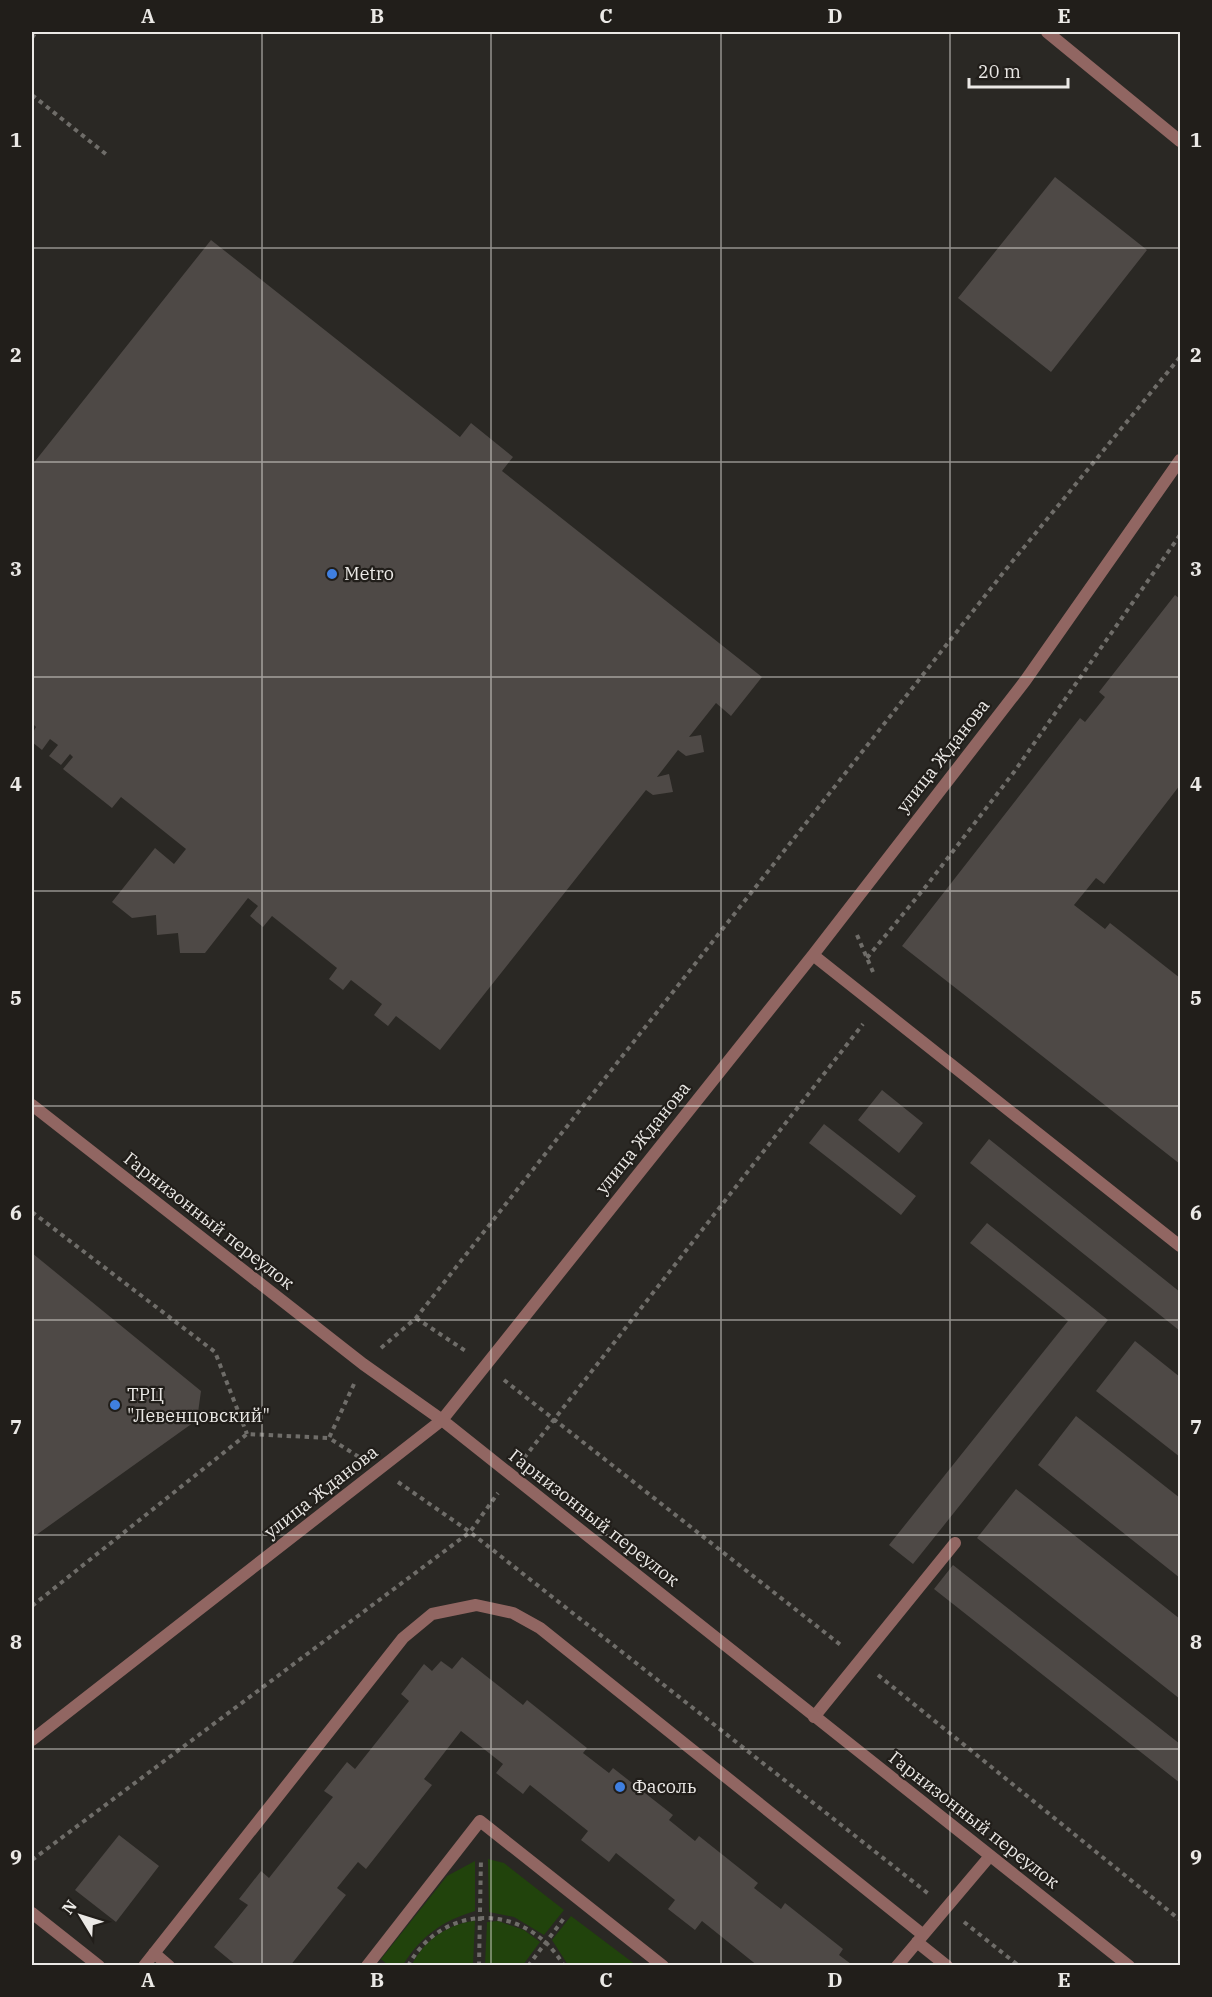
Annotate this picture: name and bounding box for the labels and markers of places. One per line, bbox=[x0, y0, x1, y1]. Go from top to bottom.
place label: Metro bbox=[344, 562, 394, 585]
marker: Metro bbox=[325, 567, 339, 581]
place label: ТРЦ "Левенцовский" bbox=[127, 1383, 270, 1427]
marker: ТРЦ "Левенцовский" bbox=[108, 1398, 122, 1412]
place label: Фасоль bbox=[632, 1775, 697, 1798]
marker: Фасоль bbox=[613, 1780, 627, 1794]

